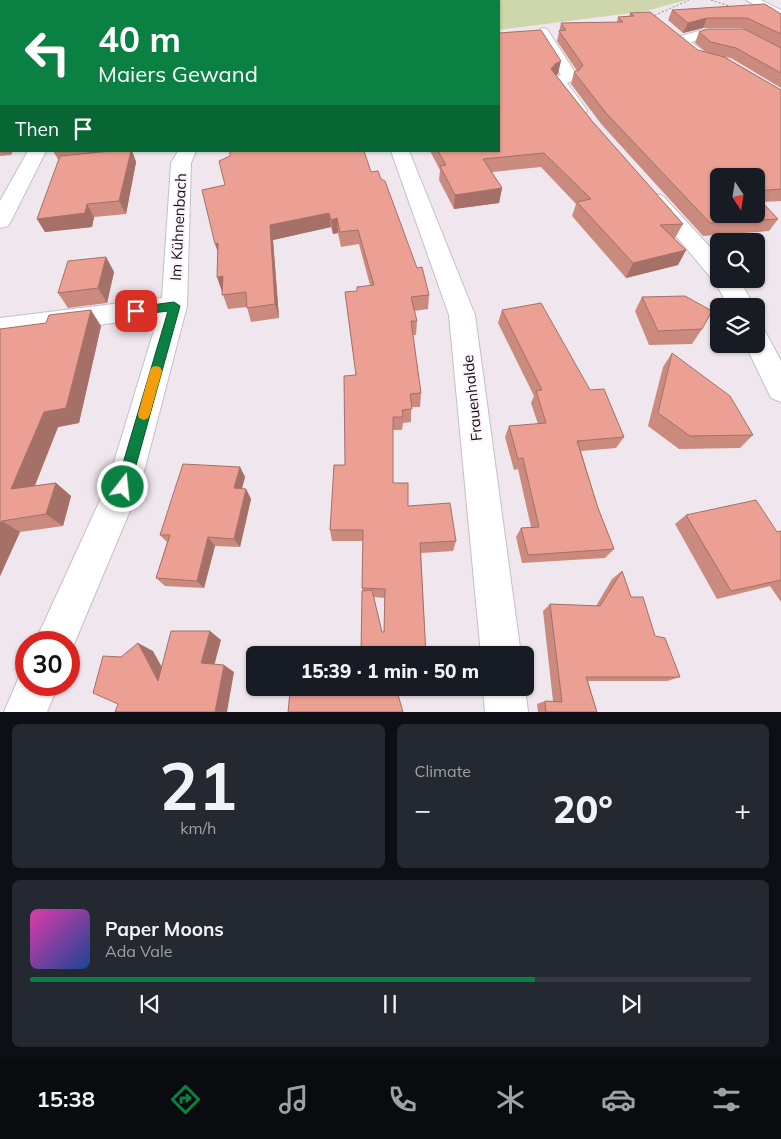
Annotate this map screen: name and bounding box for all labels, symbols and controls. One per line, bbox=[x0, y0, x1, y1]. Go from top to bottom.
text: 40 m bbox=[98, 17, 181, 61]
icon: left bbox=[15, 20, 80, 85]
text: Maiers Gewand bbox=[98, 60, 258, 88]
icon: arrive bbox=[69, 115, 97, 143]
text: Then bbox=[15, 117, 59, 141]
north arrow bbox=[710, 168, 765, 222]
map controls bbox=[710, 168, 765, 353]
street label: Im Kühnenbach bbox=[166, 173, 190, 281]
button: search bbox=[710, 233, 765, 288]
pin bbox=[115, 290, 157, 332]
icon: arrive bbox=[122, 297, 150, 325]
button: layers bbox=[710, 298, 765, 353]
street label: Frauenhalde bbox=[458, 354, 486, 442]
position arrow bbox=[96, 460, 148, 512]
speed limit sign: 30 bbox=[15, 631, 80, 696]
text: 15:39 · 1 min · 50 m bbox=[301, 659, 479, 683]
text: 21 bbox=[159, 745, 237, 826]
text: Climate bbox=[415, 761, 471, 781]
text: 20° bbox=[553, 785, 613, 833]
text: − bbox=[415, 792, 431, 827]
text: + bbox=[734, 792, 751, 827]
text: km/h bbox=[180, 818, 216, 838]
text: Paper Moons bbox=[105, 917, 224, 941]
text: Ada Vale bbox=[105, 941, 172, 961]
icon: previous bbox=[136, 990, 164, 1018]
icon: pause bbox=[376, 990, 404, 1018]
icon: next bbox=[617, 990, 645, 1018]
icon: directions bbox=[168, 1082, 203, 1117]
icon: music bbox=[276, 1082, 311, 1117]
icon: phone bbox=[385, 1082, 420, 1117]
icon: climate bbox=[493, 1082, 528, 1117]
icon: car bbox=[601, 1082, 636, 1117]
icon: filters bbox=[709, 1082, 744, 1117]
text: 15:38 bbox=[37, 1085, 95, 1113]

